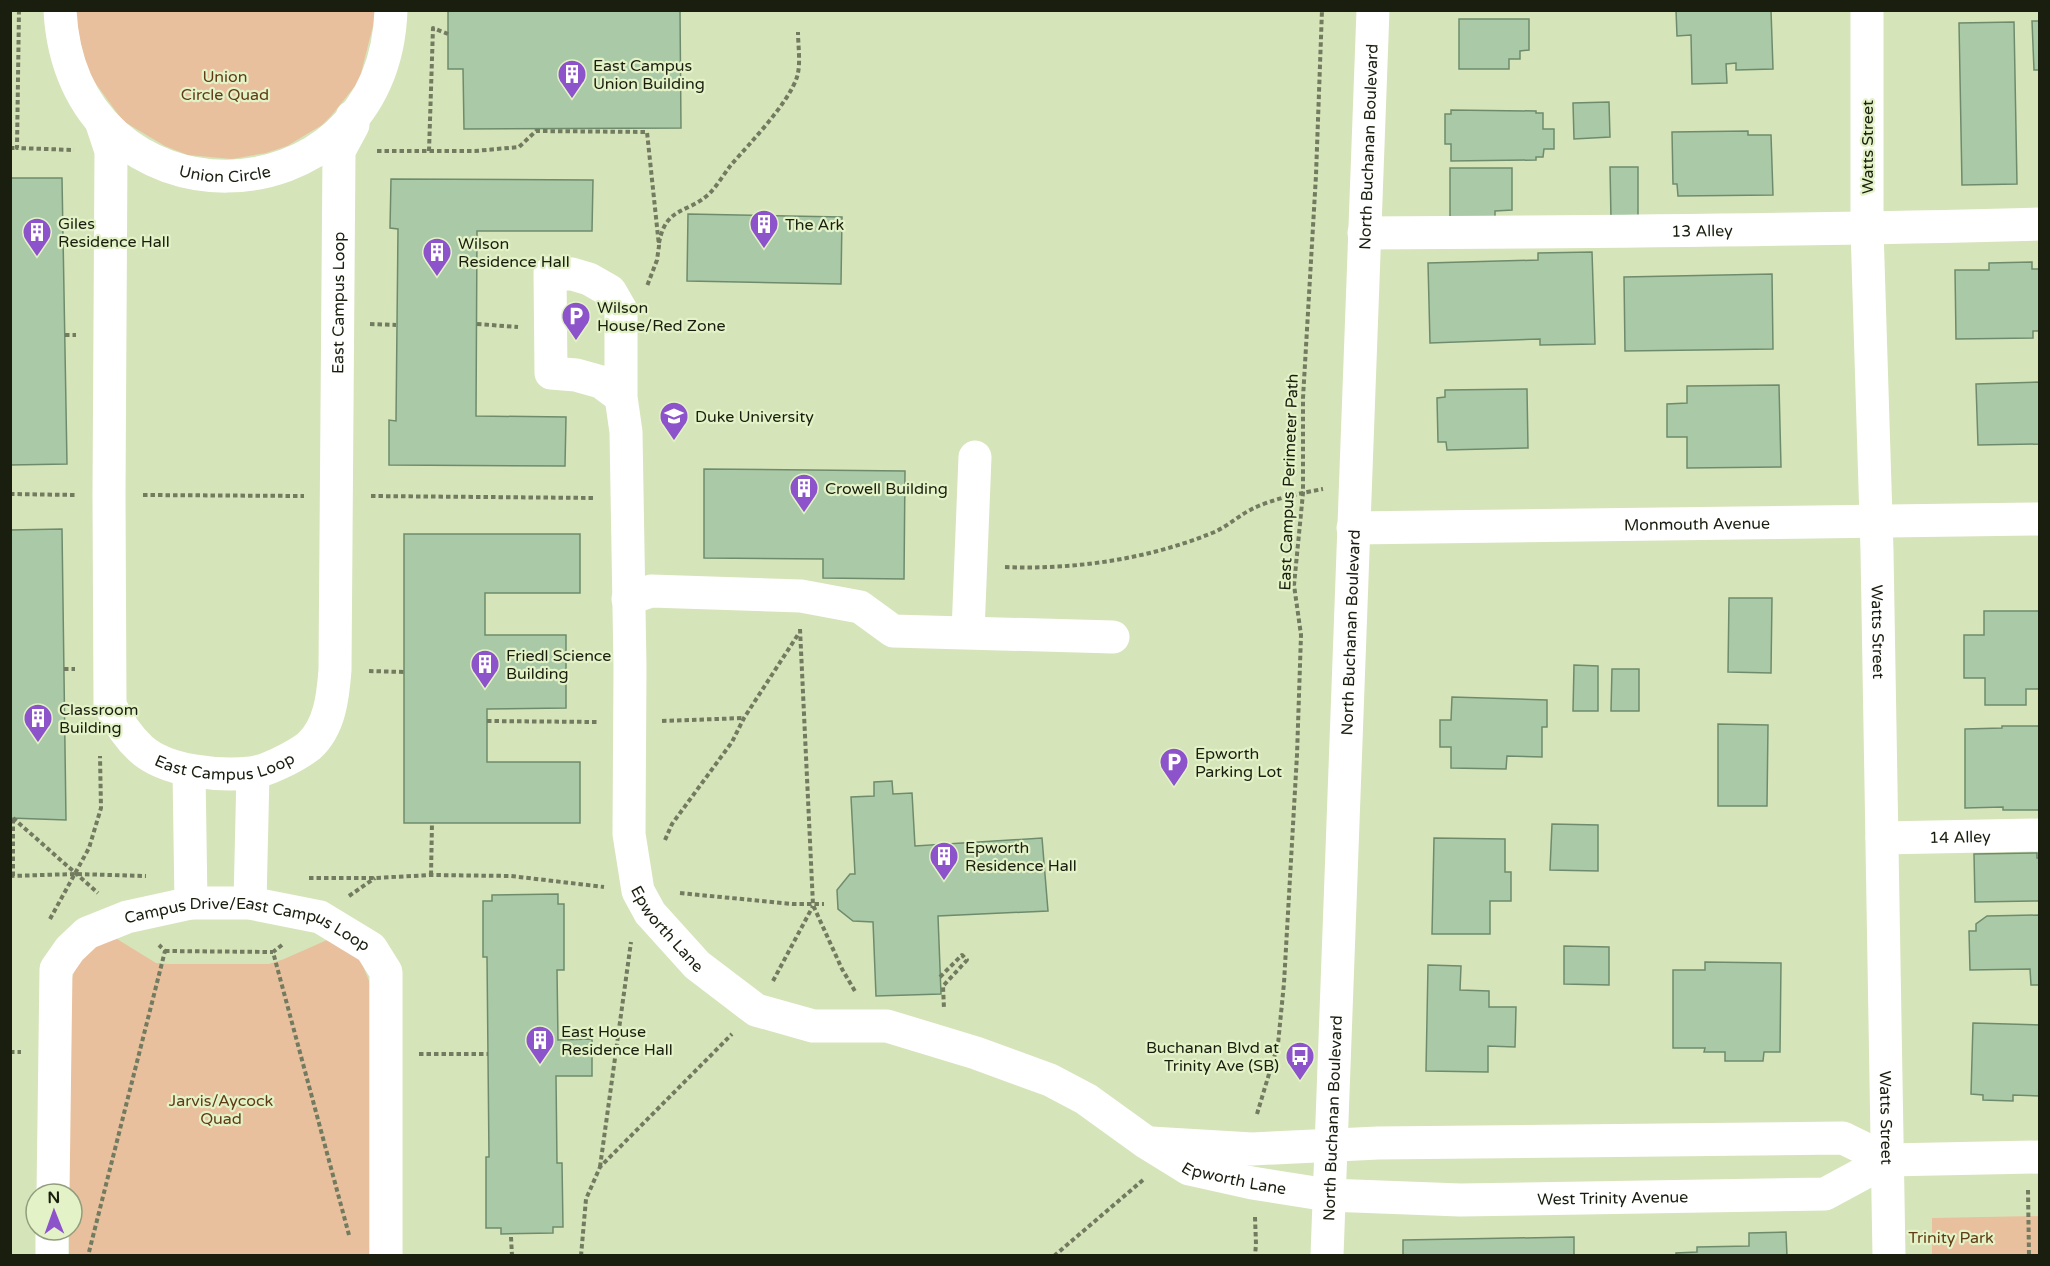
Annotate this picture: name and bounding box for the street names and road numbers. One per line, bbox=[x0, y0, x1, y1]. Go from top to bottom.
street label: North Buchanan Boulevard bbox=[1355, 43, 1383, 250]
street label: Watts Street bbox=[1858, 100, 1878, 194]
street label: Union Circle bbox=[177, 161, 273, 187]
street label: 13 Alley bbox=[1671, 221, 1733, 242]
street label: East Campus Loop bbox=[328, 231, 349, 374]
street label: East Campus Perimeter Path bbox=[1275, 373, 1303, 591]
street label: Monmouth Avenue bbox=[1624, 514, 1770, 535]
street label: North Buchanan Boulevard bbox=[1337, 529, 1365, 736]
street label: Watts Street bbox=[1867, 585, 1888, 679]
street label: East Campus Loop bbox=[153, 742, 295, 764]
street label: 14 Alley bbox=[1929, 827, 1991, 848]
street label: Epworth Lane bbox=[626, 882, 707, 977]
street label: Campus Drive/East Campus Loop bbox=[123, 893, 373, 956]
street label: North Buchanan Boulevard bbox=[1319, 1015, 1347, 1221]
street label: Watts Street bbox=[1875, 1070, 1896, 1165]
street label: Epworth Lane bbox=[1178, 1158, 1288, 1199]
street label: West Trinity Avenue bbox=[1537, 1187, 1689, 1210]

